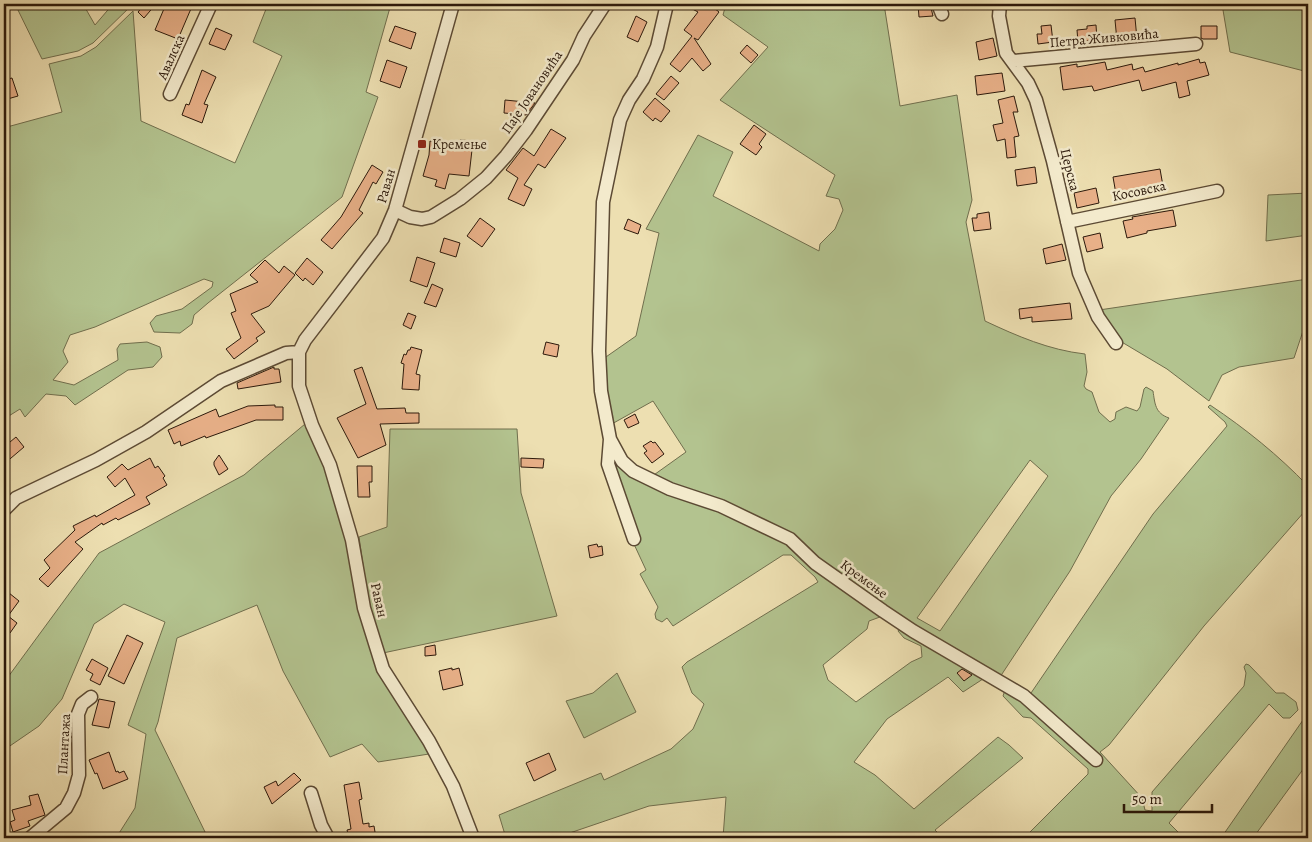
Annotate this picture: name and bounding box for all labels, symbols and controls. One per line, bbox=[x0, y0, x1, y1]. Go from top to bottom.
street label: Петра Живковића bbox=[1049, 24, 1160, 52]
street label: Авалска bbox=[152, 31, 190, 83]
street label: Паје Јовановића bbox=[497, 46, 567, 138]
place label: Кремење bbox=[432, 135, 487, 154]
marker: Кремење bbox=[416, 138, 428, 150]
street label: Церска bbox=[1056, 147, 1085, 194]
street label: Раван bbox=[372, 166, 400, 206]
street label: Косовска bbox=[1110, 176, 1168, 206]
street label: Кремење bbox=[836, 555, 892, 603]
street label: Раван bbox=[366, 581, 392, 619]
street label: Плантажа bbox=[53, 713, 75, 775]
scale bar bbox=[1124, 782, 1212, 814]
text: 50 m bbox=[1132, 789, 1162, 809]

